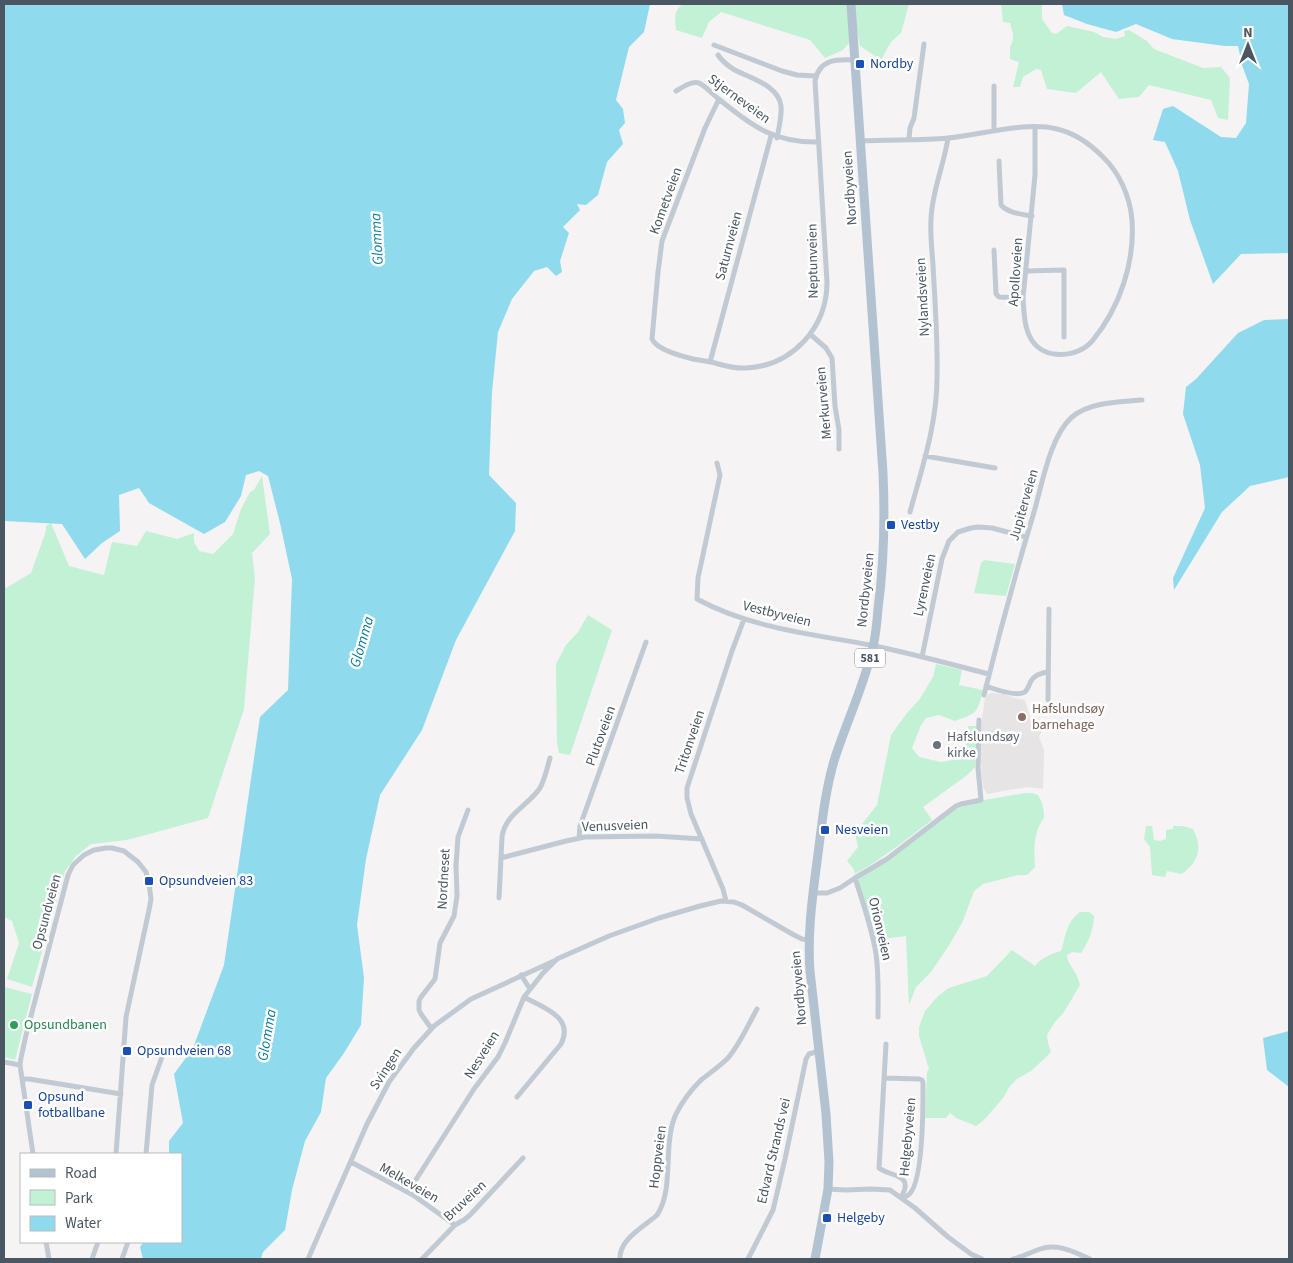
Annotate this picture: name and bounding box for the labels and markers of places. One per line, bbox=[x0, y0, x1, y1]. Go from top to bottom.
place label: Nordby bbox=[870, 54, 914, 74]
marker: Nordby bbox=[854, 58, 866, 70]
place label: Vestby bbox=[901, 515, 940, 535]
marker: Vestby bbox=[885, 519, 897, 531]
place label: Hafslundsøy barnehage bbox=[1032, 699, 1105, 735]
marker: Hafslundsøy barnehage bbox=[1016, 711, 1028, 723]
place label: Hafslundsøy kirke bbox=[947, 727, 1020, 763]
marker: Hafslundsøy kirke bbox=[931, 739, 943, 751]
place label: Nesveien bbox=[835, 820, 888, 840]
marker: Nesveien bbox=[819, 824, 831, 836]
place label: Opsundveien 83 bbox=[159, 871, 253, 891]
marker: Opsundveien 83 bbox=[143, 875, 155, 887]
place label: Opsundbanen bbox=[24, 1015, 107, 1035]
marker: Opsundbanen bbox=[8, 1019, 20, 1031]
place label: Opsundveien 68 bbox=[137, 1041, 231, 1061]
marker: Opsundveien 68 bbox=[121, 1045, 133, 1057]
place label: Opsund fotballbane bbox=[38, 1087, 105, 1123]
marker: Opsund fotballbane bbox=[22, 1099, 34, 1111]
place label: Helgeby bbox=[837, 1208, 885, 1228]
marker: Helgeby bbox=[821, 1212, 833, 1224]

